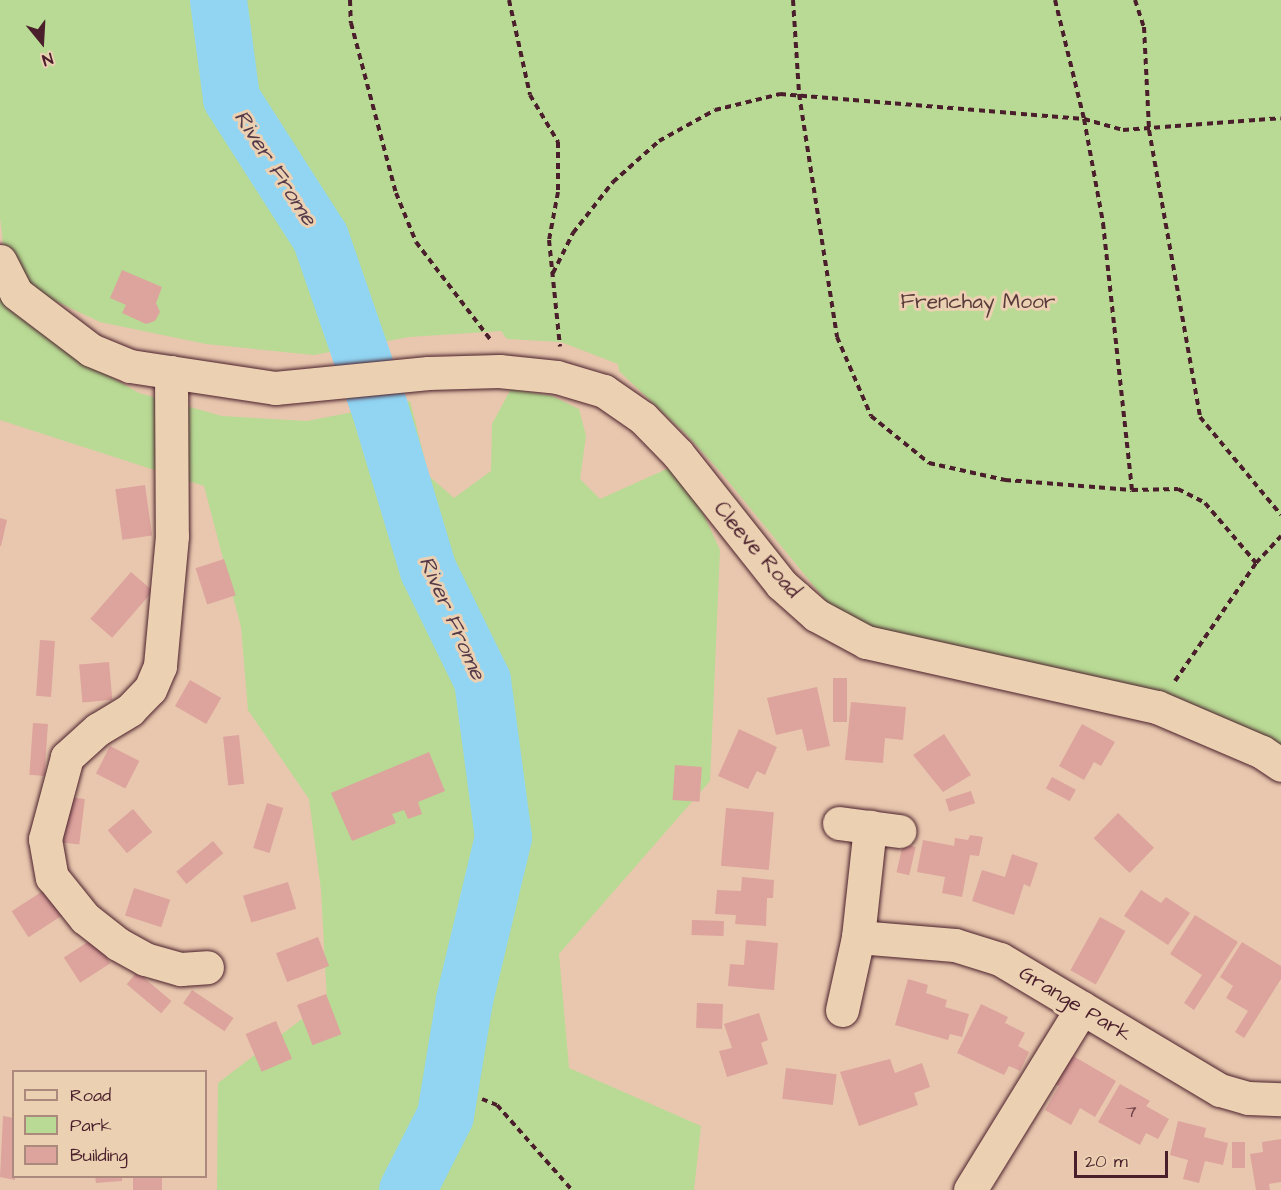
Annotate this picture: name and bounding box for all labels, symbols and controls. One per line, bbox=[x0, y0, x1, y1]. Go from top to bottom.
north arrow bbox=[12, 12, 72, 72]
text: N bbox=[39, 47, 56, 71]
water label: River Frome bbox=[228, 105, 322, 231]
park label: Frenchay Moor bbox=[901, 289, 1055, 315]
street label: Cleeve Road bbox=[708, 497, 806, 603]
water label: River Frome bbox=[413, 552, 491, 684]
street label: Grange Park bbox=[1014, 961, 1136, 1047]
legend bbox=[12, 1070, 207, 1178]
text: Road bbox=[70, 1083, 111, 1108]
house number: 7 bbox=[1125, 1101, 1137, 1123]
text: Park bbox=[70, 1113, 112, 1138]
scale bar bbox=[1077, 1139, 1172, 1177]
text: Building bbox=[70, 1143, 128, 1168]
text: 20 m bbox=[1085, 1149, 1128, 1174]

